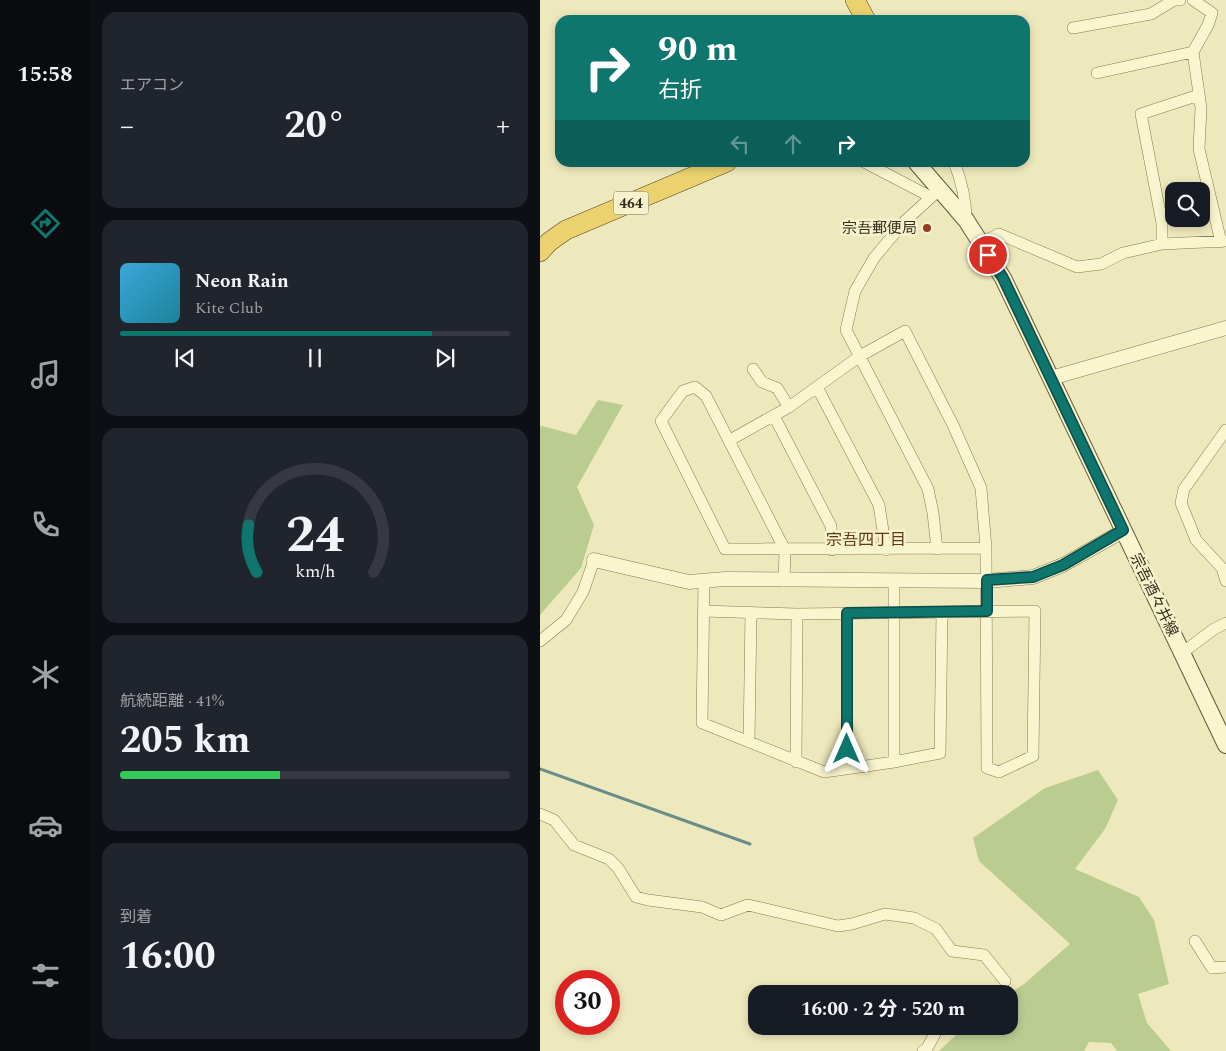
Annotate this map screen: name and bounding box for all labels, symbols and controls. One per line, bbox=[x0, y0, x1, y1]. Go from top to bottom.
text: 90 m bbox=[658, 23, 738, 76]
icon: right bbox=[575, 35, 640, 100]
text: 15:58 bbox=[17, 58, 73, 91]
text: エアコン bbox=[120, 73, 184, 97]
text: 右折 bbox=[658, 74, 702, 107]
text: 20° bbox=[284, 97, 346, 155]
text: − bbox=[120, 105, 134, 148]
text: + bbox=[496, 105, 510, 148]
icon: left bbox=[726, 130, 754, 158]
icon: ahead bbox=[779, 130, 807, 158]
icon: right bbox=[832, 130, 860, 158]
map controls bbox=[1165, 182, 1210, 227]
button: search bbox=[1165, 182, 1210, 227]
road number: 464 bbox=[614, 192, 648, 214]
icon: directions bbox=[28, 206, 63, 241]
place label: 宗吾郵便局 bbox=[842, 217, 917, 240]
marker: 宗吾郵便局 bbox=[921, 222, 933, 234]
pin bbox=[967, 234, 1009, 276]
icon: arrive bbox=[974, 241, 1002, 269]
text: Neon Rain bbox=[195, 267, 289, 296]
text: Kite Club bbox=[195, 296, 263, 320]
icon: previous bbox=[171, 344, 199, 372]
icon: pause bbox=[301, 344, 329, 372]
icon: next bbox=[431, 344, 459, 372]
icon: music bbox=[28, 357, 63, 392]
text: 24 bbox=[286, 496, 344, 575]
icon: phone bbox=[28, 507, 63, 542]
district label: 宗吾四丁目 bbox=[826, 528, 906, 552]
street label: 宗吾酒々井線 bbox=[1124, 550, 1184, 640]
text: km/h bbox=[295, 558, 335, 585]
icon: climate bbox=[28, 657, 63, 692]
text: 航続距離 · 41% bbox=[120, 689, 224, 713]
text: 205 km bbox=[120, 712, 251, 770]
position arrow bbox=[820, 722, 872, 774]
icon: car bbox=[28, 808, 63, 843]
text: 到着 bbox=[120, 905, 152, 929]
text: 16:00 bbox=[120, 928, 215, 986]
icon: filters bbox=[28, 958, 63, 993]
speed limit sign: 30 bbox=[555, 970, 620, 1035]
text: 16:00 · 2 分 · 520 m bbox=[801, 995, 965, 1024]

